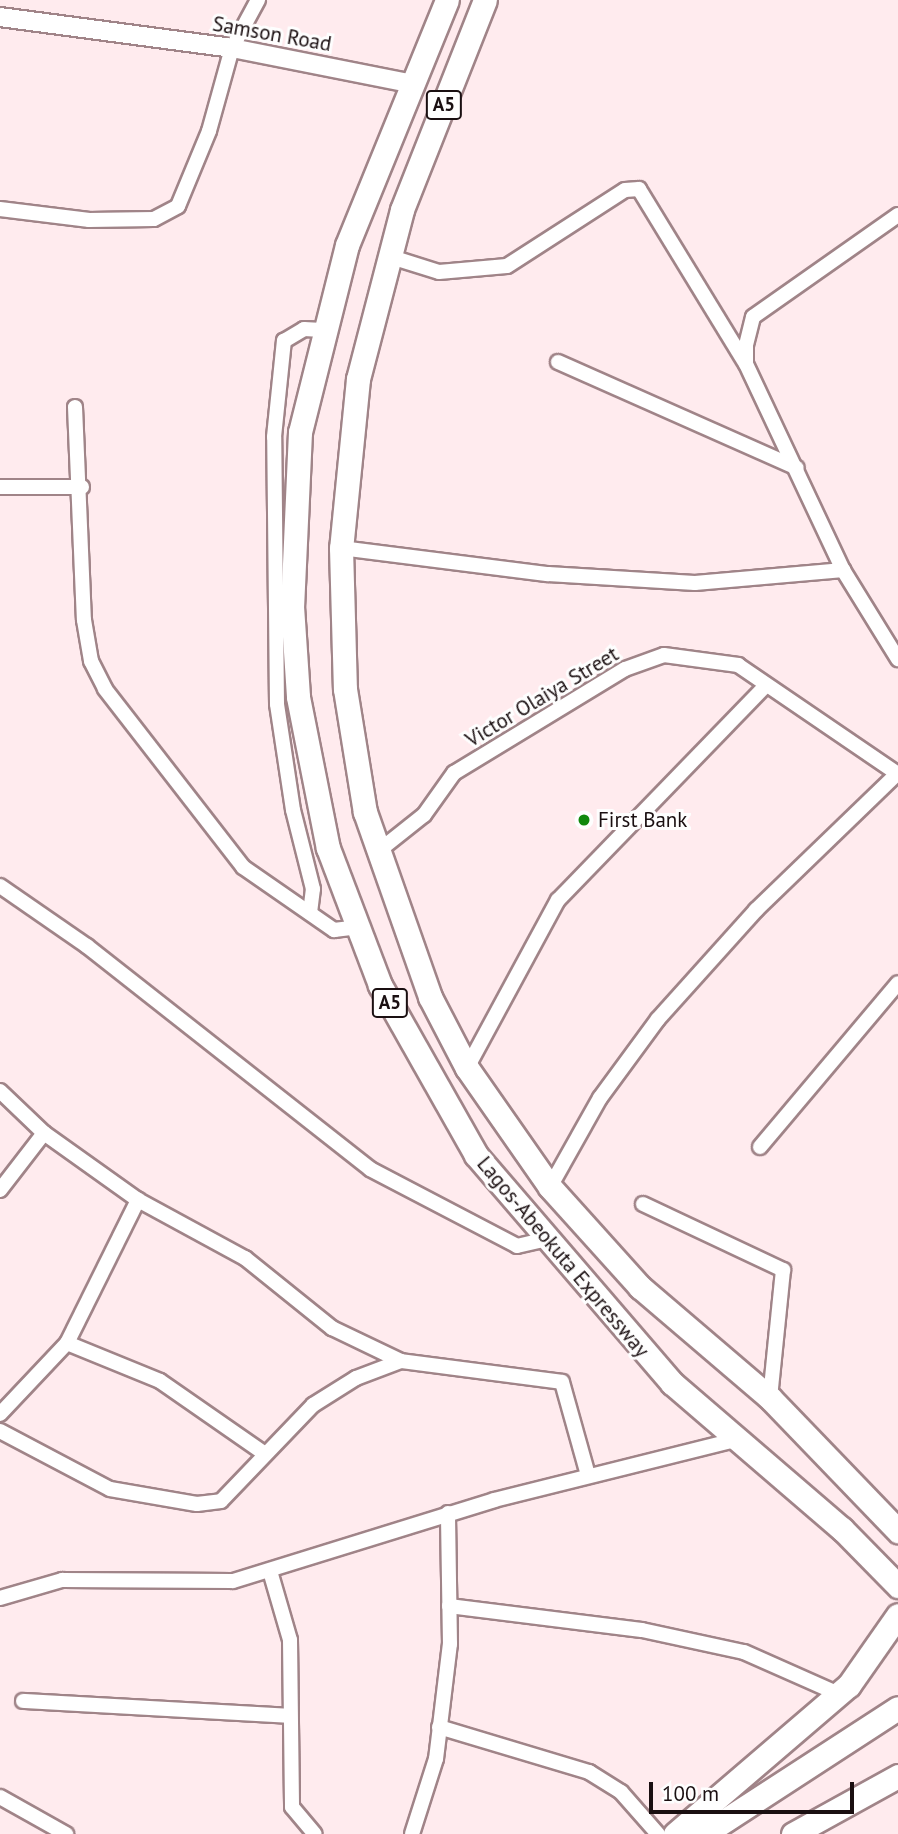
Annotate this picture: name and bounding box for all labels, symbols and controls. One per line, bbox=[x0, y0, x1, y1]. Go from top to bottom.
street label: Samson Road bbox=[211, 11, 333, 57]
road number: A5 bbox=[425, 90, 463, 120]
street label: Victor Olaiya Street bbox=[461, 641, 623, 753]
place label: First Bank bbox=[598, 807, 687, 833]
marker: First Bank bbox=[576, 812, 592, 828]
road number: A5 bbox=[371, 987, 409, 1018]
street label: Lagos-Abeokuta Expressway bbox=[472, 1152, 654, 1362]
scale bar bbox=[653, 1768, 858, 1812]
text: 100 m bbox=[662, 1780, 719, 1807]

